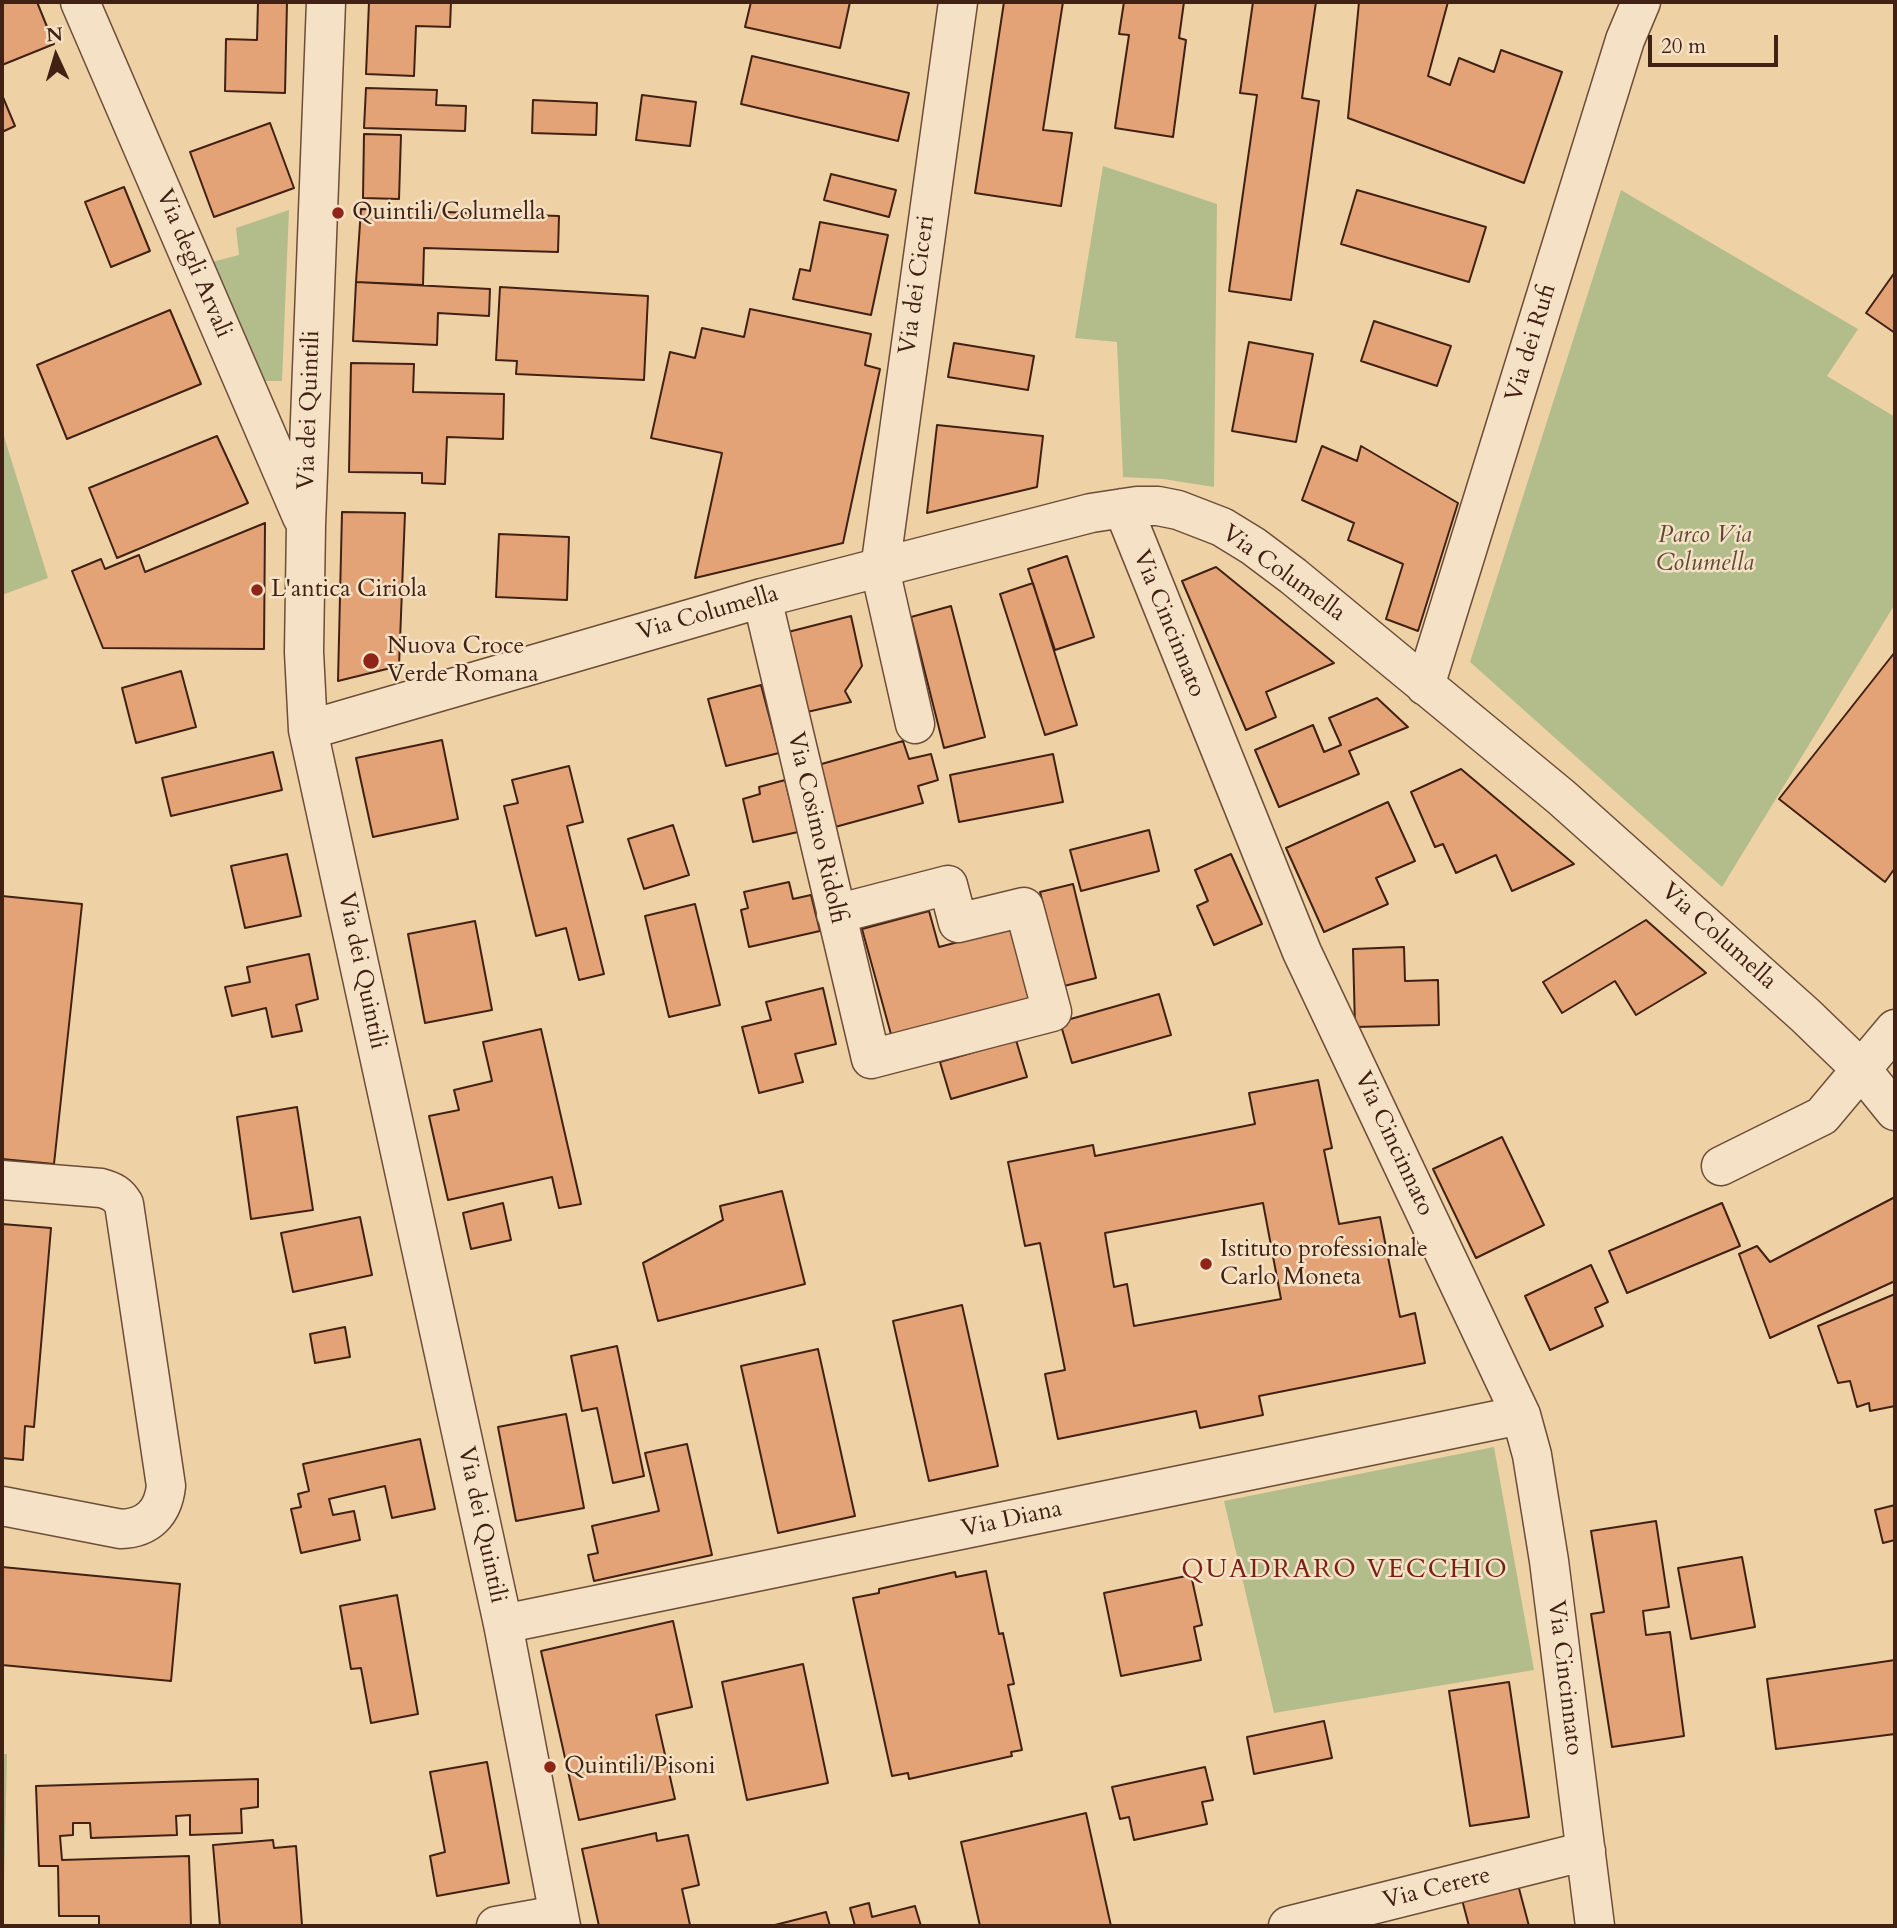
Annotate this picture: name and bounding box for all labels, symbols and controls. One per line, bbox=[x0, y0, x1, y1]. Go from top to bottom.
north arrow bbox=[21, 21, 91, 91]
scale bar bbox=[1652, 21, 1782, 65]
text: N bbox=[45, 22, 64, 49]
text: 20 m bbox=[1661, 32, 1706, 61]
street label: Via degli Arvali bbox=[149, 185, 237, 343]
place label: Quintili/Columella bbox=[352, 199, 546, 227]
marker: Quintili/Columella bbox=[330, 205, 346, 221]
street label: Via dei Ciceri bbox=[894, 213, 942, 357]
street label: Via dei Rufi bbox=[1500, 281, 1564, 405]
street label: Via dei Quintili bbox=[293, 330, 327, 490]
street label: Via Columella bbox=[1216, 520, 1350, 628]
park label: Parco Via Columella bbox=[1656, 522, 1754, 578]
street label: Via Cincinnato bbox=[1125, 546, 1211, 702]
place label: L'antica Ciriola bbox=[271, 576, 427, 604]
street label: Via Columella bbox=[634, 580, 782, 648]
marker: L'antica Ciriola bbox=[249, 582, 265, 598]
place label: Nuova Croce Verde Romana bbox=[387, 633, 539, 689]
marker: Nuova Croce Verde Romana bbox=[361, 651, 381, 671]
street label: Via Cosimo Ridolfi bbox=[780, 729, 852, 927]
street label: Via Columella bbox=[1654, 878, 1782, 996]
street label: Via dei Quintili bbox=[330, 890, 392, 1052]
street label: Via Cincinnato bbox=[1347, 1067, 1439, 1221]
place label: Istituto professionale Carlo Moneta bbox=[1220, 1236, 1428, 1292]
marker: Istituto professionale Carlo Moneta bbox=[1198, 1256, 1214, 1272]
street label: Via dei Quintili bbox=[450, 1444, 512, 1606]
street label: Via Diana bbox=[959, 1495, 1065, 1545]
district label: QUADRARO VECCHIO bbox=[1183, 1555, 1507, 1587]
street label: Via Cincinnato bbox=[1540, 1599, 1588, 1757]
place label: Quintili/Pisoni bbox=[564, 1753, 716, 1781]
marker: Quintili/Pisoni bbox=[542, 1759, 558, 1775]
street label: Via Cerere bbox=[1380, 1862, 1494, 1916]

